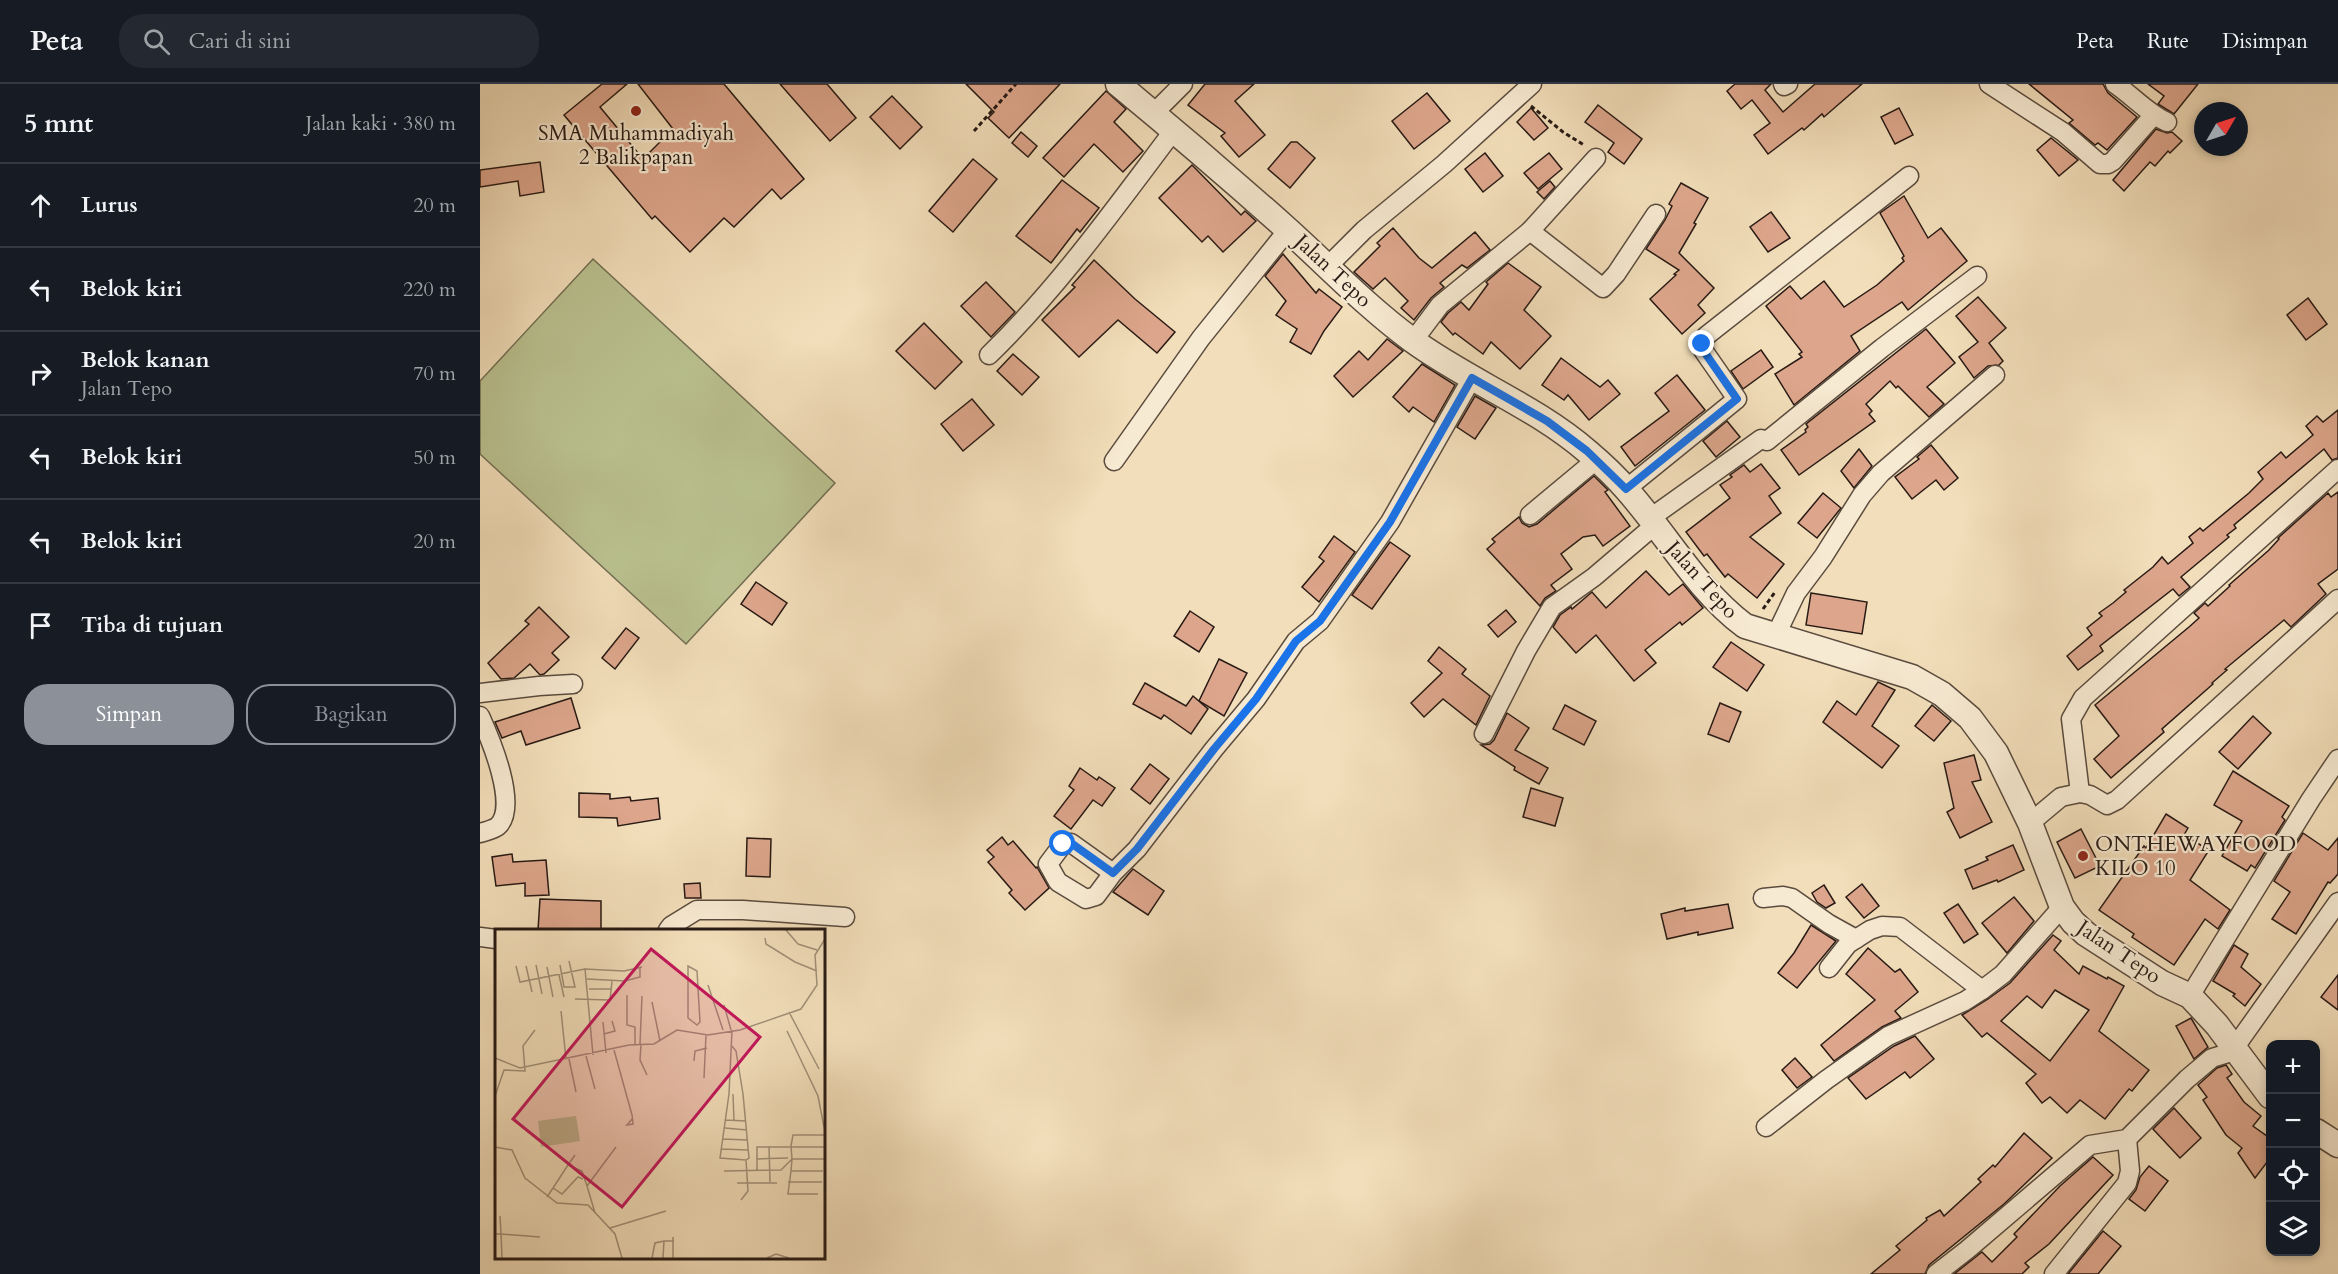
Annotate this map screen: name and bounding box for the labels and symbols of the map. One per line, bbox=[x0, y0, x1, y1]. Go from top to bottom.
north arrow bbox=[2194, 102, 2248, 156]
marker: SMA Muhammadiyah 2 Balikpapan bbox=[629, 104, 643, 118]
place label: SMA Muhammadiyah 2 Balikpapan bbox=[538, 119, 735, 172]
street label: Jalan Tepo bbox=[1286, 226, 1378, 314]
route end bbox=[1688, 330, 1714, 356]
street label: Jalan Tepo bbox=[1657, 533, 1745, 625]
route start bbox=[1049, 830, 1075, 856]
place label: ONTHEWAYFOOD KILO 10 bbox=[2095, 830, 2296, 883]
marker: ONTHEWAYFOOD KILO 10 bbox=[2076, 849, 2090, 863]
street label: Jalan Tepo bbox=[2069, 912, 2167, 991]
inset map bbox=[495, 929, 825, 1259]

